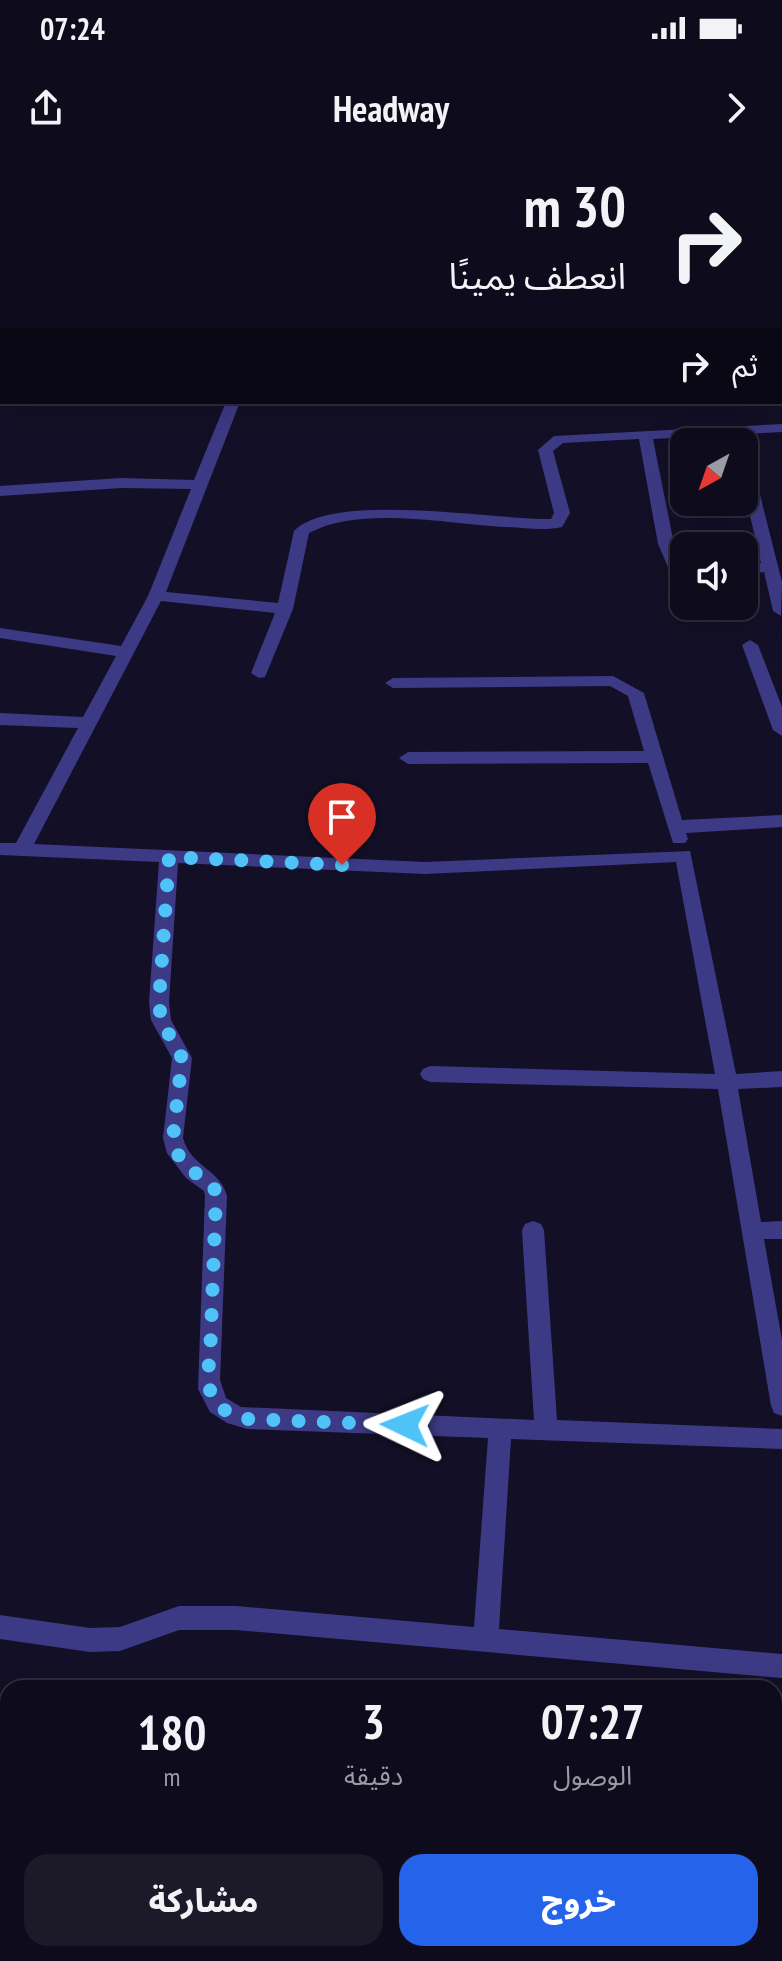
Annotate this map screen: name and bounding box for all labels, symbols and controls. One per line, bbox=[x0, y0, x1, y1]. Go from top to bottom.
text: 07:24 bbox=[40, 9, 105, 48]
text: Headway bbox=[333, 85, 449, 132]
icon: share bbox=[24, 86, 68, 130]
icon: forward bbox=[714, 86, 758, 130]
text: 30 m bbox=[524, 170, 626, 242]
icon: right bbox=[654, 192, 758, 296]
text: انعطف يمينًا bbox=[448, 252, 626, 299]
icon: right bbox=[672, 344, 716, 388]
text: ثم bbox=[732, 345, 758, 384]
north arrow bbox=[670, 428, 758, 516]
map controls bbox=[670, 428, 758, 620]
button: sound bbox=[670, 532, 758, 620]
pin bbox=[308, 783, 376, 865]
icon: arrive bbox=[320, 795, 364, 839]
position arrow bbox=[363, 1383, 447, 1467]
text: 3 bbox=[362, 1690, 385, 1752]
text: 07:27 bbox=[541, 1690, 644, 1752]
text: 180 bbox=[138, 1701, 206, 1763]
text: دقيقة bbox=[344, 1759, 403, 1792]
text: الوصول bbox=[553, 1759, 632, 1792]
text: m bbox=[164, 1760, 180, 1793]
button: مشاركة bbox=[24, 1854, 383, 1946]
button: خروج bbox=[399, 1854, 758, 1946]

